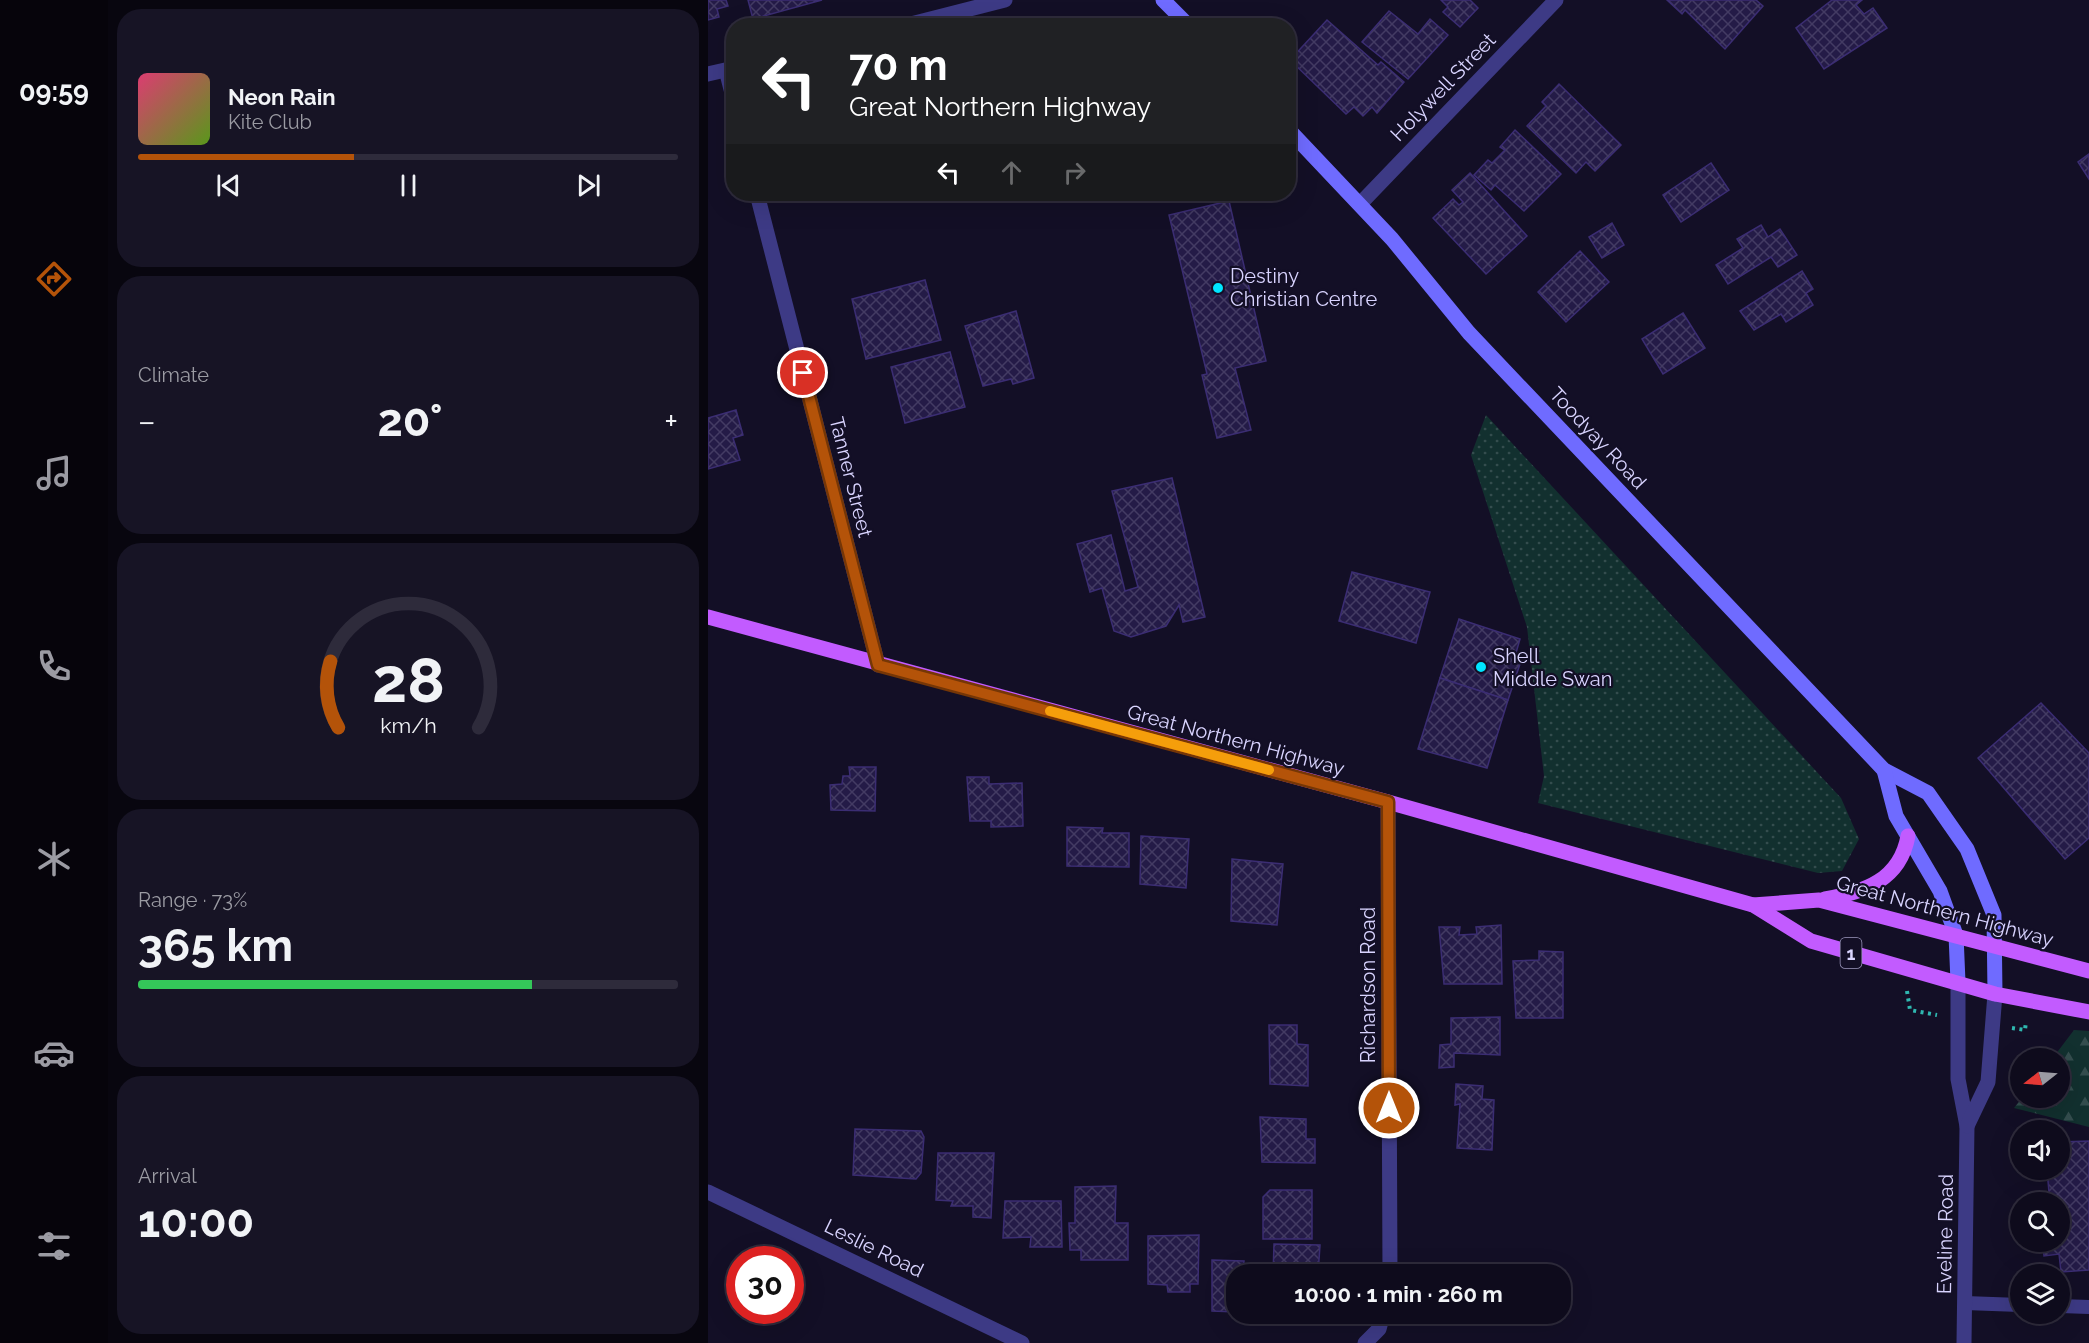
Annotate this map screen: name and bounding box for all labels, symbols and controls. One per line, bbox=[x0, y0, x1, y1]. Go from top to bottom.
street label: Holywell Street bbox=[1385, 28, 1501, 146]
text: 70 m bbox=[849, 41, 948, 90]
icon: left bbox=[750, 42, 828, 120]
text: 09:59 bbox=[19, 76, 89, 107]
text: Neon Rain bbox=[228, 84, 336, 110]
text: Great Northern Highway bbox=[849, 91, 1151, 122]
text: Kite Club bbox=[228, 110, 312, 134]
icon: left bbox=[932, 156, 965, 189]
icon: ahead bbox=[995, 156, 1028, 189]
icon: right bbox=[1058, 156, 1091, 189]
icon: previous bbox=[212, 169, 245, 202]
icon: pause bbox=[392, 169, 425, 202]
icon: next bbox=[572, 169, 605, 202]
icon: directions bbox=[33, 258, 75, 300]
place label: Destiny Christian Centre bbox=[1230, 264, 1378, 311]
marker: Destiny Christian Centre bbox=[1211, 281, 1225, 295]
pin bbox=[777, 347, 828, 398]
icon: arrive bbox=[786, 356, 819, 389]
text: Climate bbox=[138, 363, 209, 387]
street label: Toodyay Road bbox=[1545, 382, 1651, 494]
text: 20° bbox=[377, 394, 443, 447]
text: − bbox=[138, 402, 156, 441]
text: + bbox=[664, 402, 678, 441]
street label: Tanner Street bbox=[824, 414, 878, 540]
icon: music bbox=[33, 452, 75, 494]
text: 28 bbox=[372, 644, 444, 718]
place label: Shell Middle Swan bbox=[1493, 644, 1612, 691]
icon: phone bbox=[33, 645, 75, 687]
marker: Shell Middle Swan bbox=[1474, 660, 1488, 674]
street label: Great Northern Highway bbox=[1125, 699, 1347, 781]
text: km/h bbox=[380, 714, 436, 739]
icon: climate bbox=[33, 838, 75, 880]
street label: Great Northern Highway bbox=[1834, 870, 2056, 952]
text: Range · 73% bbox=[138, 888, 247, 912]
street label: Richardson Road bbox=[1356, 907, 1380, 1063]
text: 365 km bbox=[138, 919, 293, 972]
road number: 1 bbox=[1840, 938, 1862, 968]
icon: car bbox=[33, 1032, 75, 1074]
north arrow bbox=[2010, 1048, 2070, 1108]
map controls bbox=[2010, 1048, 2070, 1324]
position arrow bbox=[1357, 1076, 1421, 1140]
button: sound bbox=[2010, 1120, 2070, 1180]
text: Arrival bbox=[138, 1164, 197, 1188]
street label: Eveline Road bbox=[1932, 1174, 1958, 1294]
button: search bbox=[2010, 1192, 2070, 1252]
text: 10:00 bbox=[138, 1195, 254, 1248]
street label: Leslie Road bbox=[820, 1214, 928, 1282]
icon: filters bbox=[33, 1225, 75, 1267]
speed limit sign: 30 bbox=[726, 1246, 804, 1324]
button: layers bbox=[2010, 1264, 2070, 1324]
text: 10:00 · 1 min · 260 m bbox=[1294, 1281, 1503, 1307]

